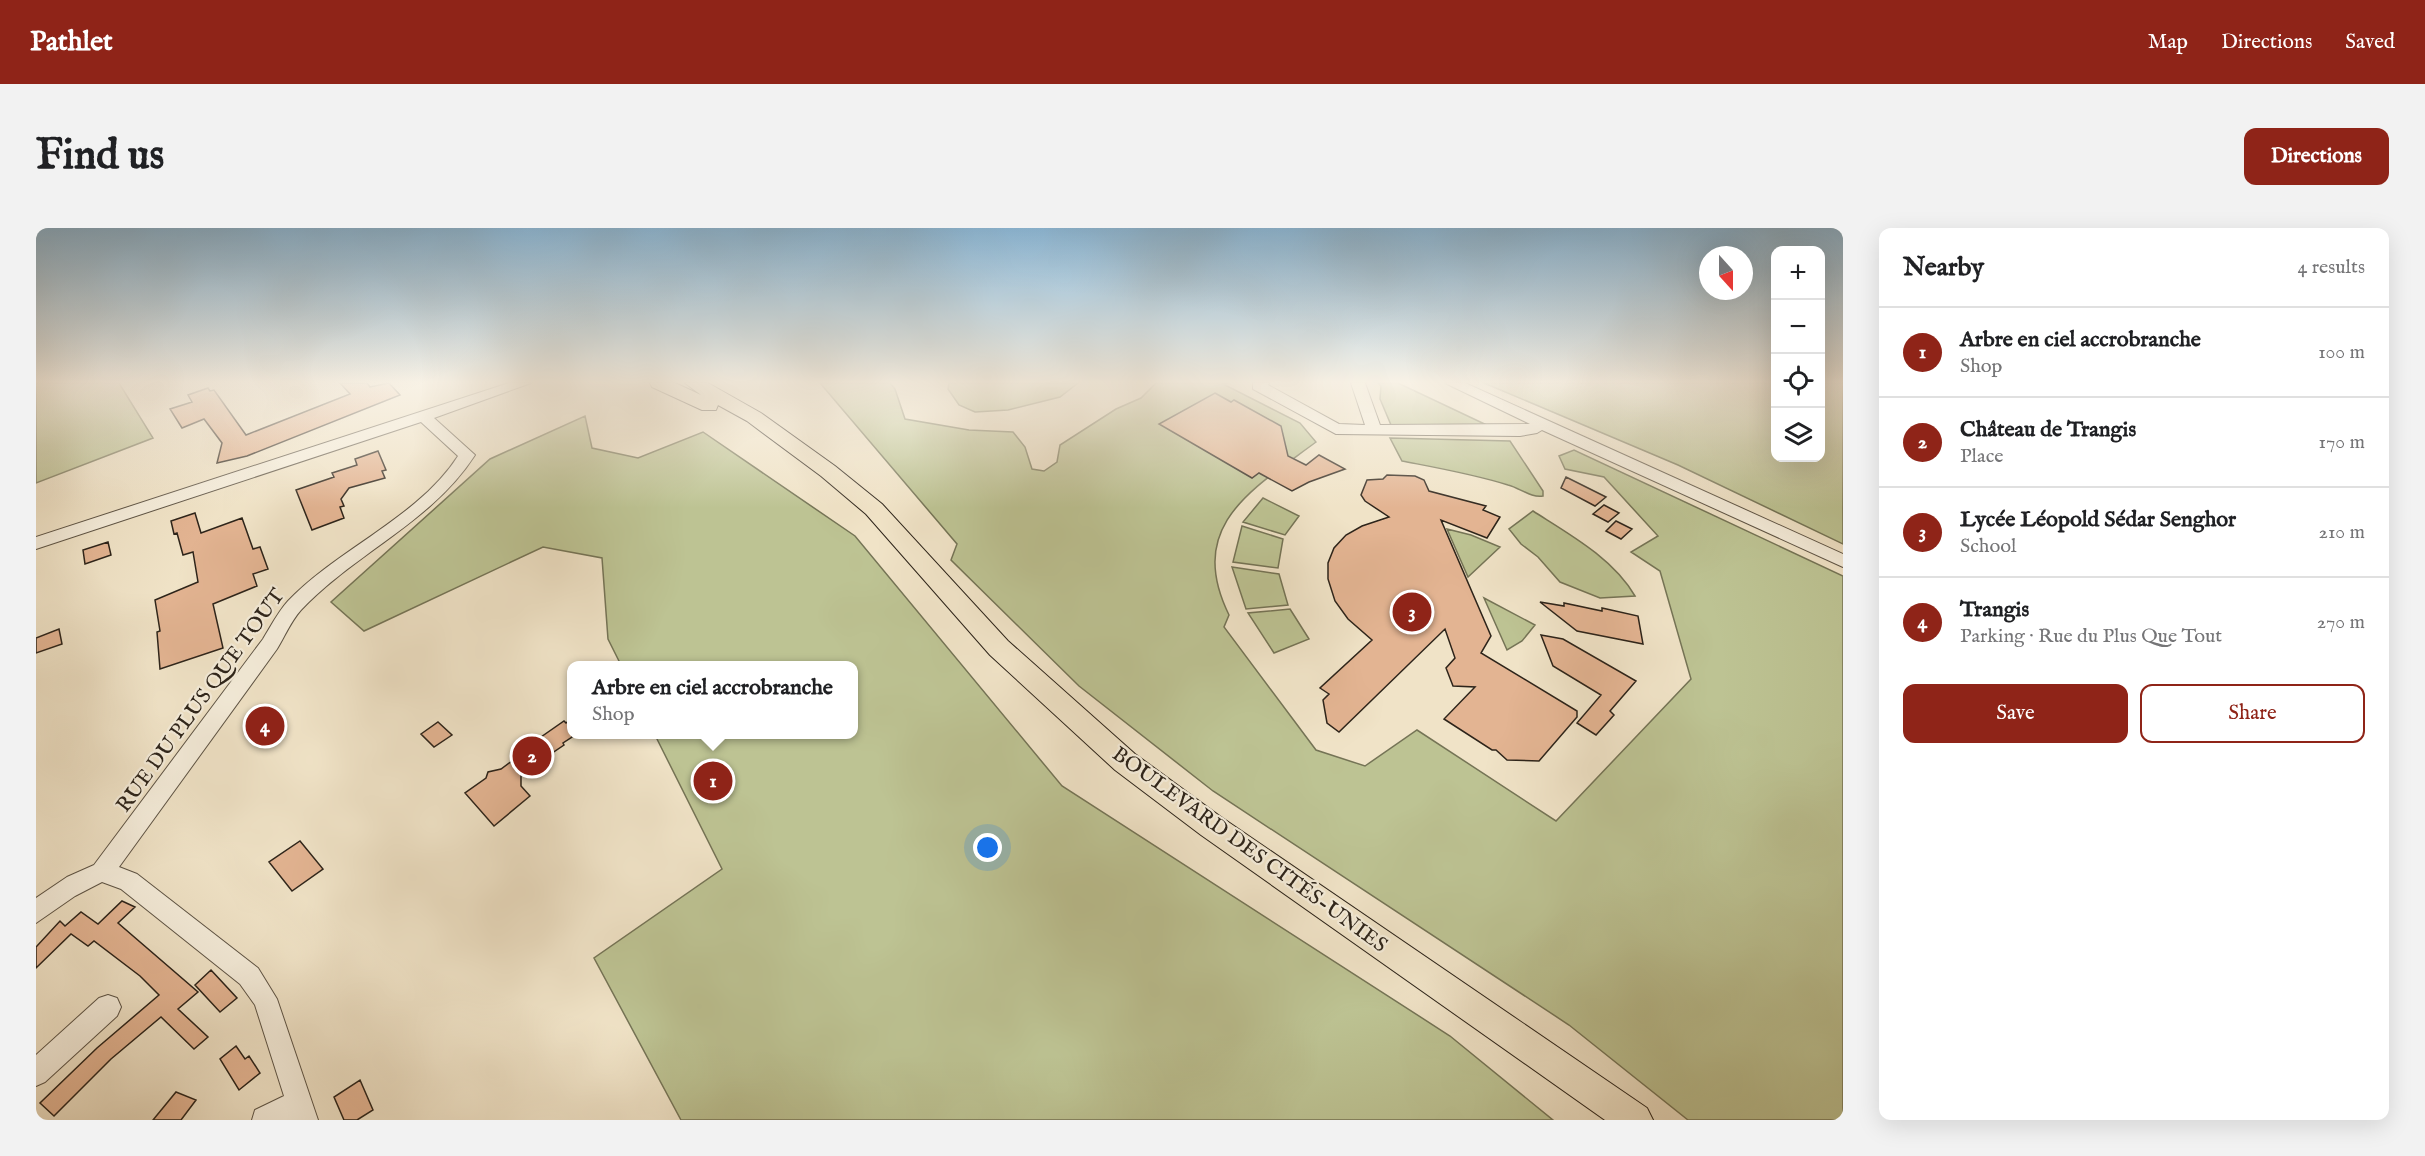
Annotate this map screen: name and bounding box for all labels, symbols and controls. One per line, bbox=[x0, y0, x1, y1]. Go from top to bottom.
text: Pathlet bbox=[30, 25, 113, 60]
text: Map bbox=[2148, 29, 2188, 56]
text: Directions bbox=[2221, 29, 2312, 56]
text: Saved bbox=[2345, 29, 2395, 56]
button: Directions bbox=[2244, 128, 2389, 185]
text: Find us bbox=[36, 130, 164, 183]
north arrow bbox=[1699, 246, 1753, 300]
map controls bbox=[1771, 246, 1825, 462]
button: + bbox=[1771, 246, 1825, 300]
text: Nearby bbox=[1903, 251, 1984, 284]
text: 4 results bbox=[2298, 255, 2365, 280]
button: − bbox=[1771, 300, 1825, 354]
text: Arbre en ciel accrobranche bbox=[1960, 326, 2201, 354]
text: 1 bbox=[1919, 340, 1926, 365]
text: 100 m bbox=[2318, 340, 2365, 365]
button: locate bbox=[1771, 354, 1825, 408]
text: Shop bbox=[1960, 354, 2002, 379]
button: layers bbox=[1771, 408, 1825, 462]
text: Château de Trangis bbox=[1960, 416, 2136, 444]
text: 2 bbox=[1918, 430, 1927, 455]
text: 170 m bbox=[2319, 430, 2365, 455]
text: Place bbox=[1960, 444, 2003, 469]
text: Lycée Léopold Sédar Senghor bbox=[1960, 506, 2236, 534]
text: 3 bbox=[1919, 520, 1926, 545]
text: 210 m bbox=[2319, 520, 2365, 545]
text: School bbox=[1960, 534, 2016, 559]
street label: RUE DU PLUS QUE TOUT bbox=[111, 583, 292, 818]
pin: 3 bbox=[1392, 590, 1432, 634]
text: Trangis bbox=[1960, 596, 2029, 624]
text: 4 bbox=[1918, 610, 1927, 635]
text: 270 m bbox=[2317, 610, 2365, 635]
text: Parking · Rue du Plus Que Tout bbox=[1960, 624, 2222, 649]
popup bbox=[567, 661, 858, 739]
text: Arbre en ciel accrobranche bbox=[592, 674, 833, 702]
button: Save bbox=[1903, 684, 2128, 743]
button: Share bbox=[2140, 684, 2365, 743]
text: Shop bbox=[592, 702, 635, 727]
pin: 4 bbox=[246, 704, 284, 748]
pin: 2 bbox=[512, 734, 552, 778]
street label: BOULEVARD DES CITÉS-UNIES bbox=[1106, 740, 1393, 959]
pin: 1 bbox=[694, 758, 732, 804]
your location bbox=[973, 833, 1002, 862]

